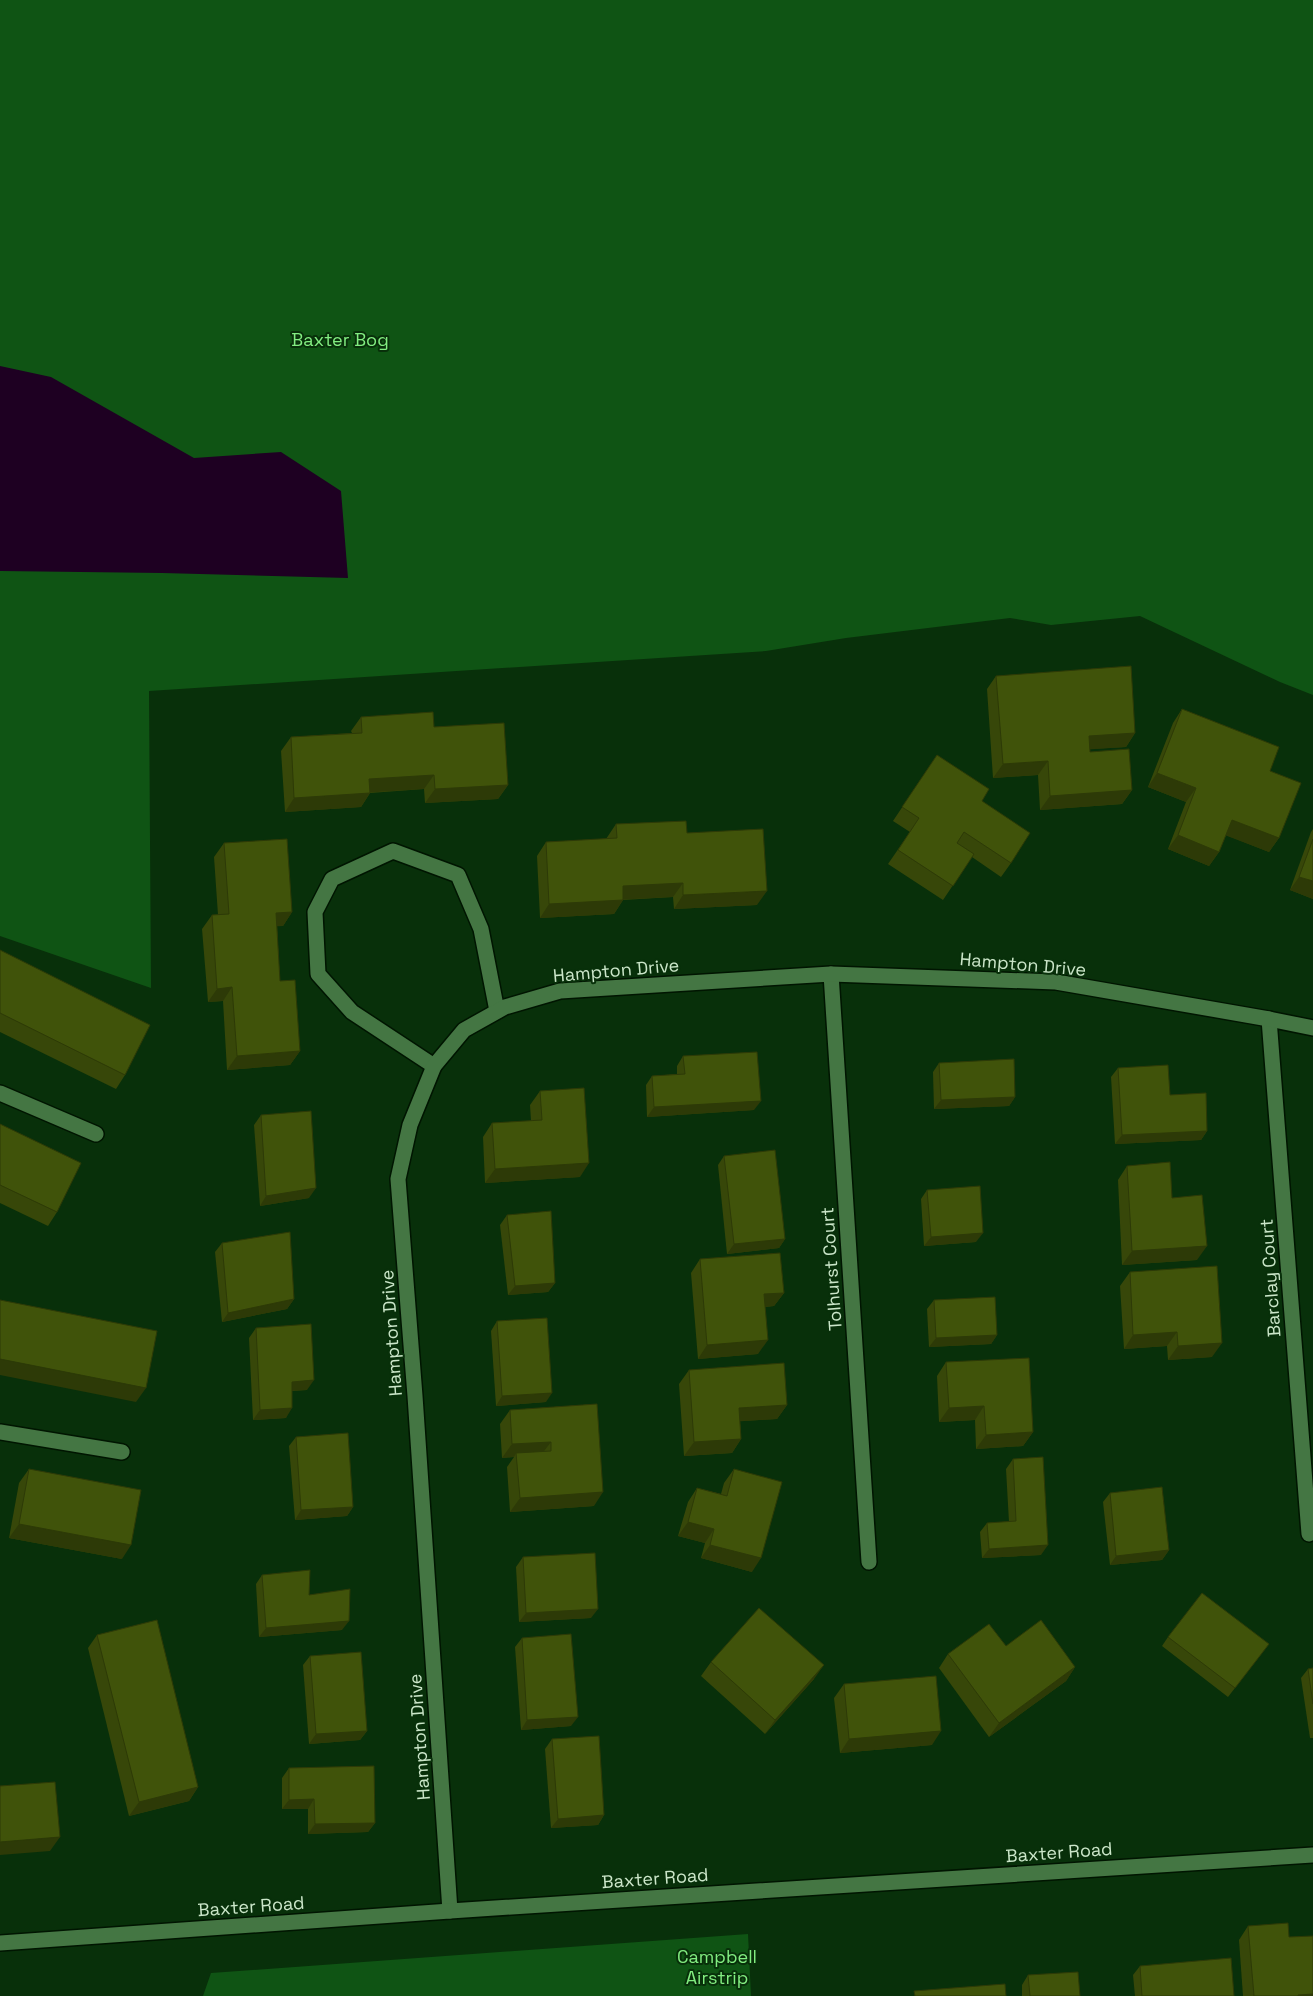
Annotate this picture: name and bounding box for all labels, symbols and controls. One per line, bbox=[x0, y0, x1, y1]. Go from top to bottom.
park label: Baxter Bog bbox=[291, 328, 389, 351]
street label: Hampton Drive bbox=[959, 947, 1087, 981]
street label: Hampton Drive bbox=[552, 953, 680, 987]
street label: Tolhurst Court bbox=[815, 1206, 847, 1332]
street label: Barclay Court bbox=[1254, 1218, 1286, 1338]
street label: Hampton Drive bbox=[375, 1269, 407, 1397]
street label: Hampton Drive bbox=[403, 1673, 435, 1801]
street label: Baxter Road bbox=[1005, 1837, 1113, 1867]
street label: Baxter Road bbox=[601, 1863, 709, 1893]
street label: Baxter Road bbox=[197, 1891, 305, 1921]
park label: Campbell Airstrip bbox=[677, 1945, 757, 1989]

